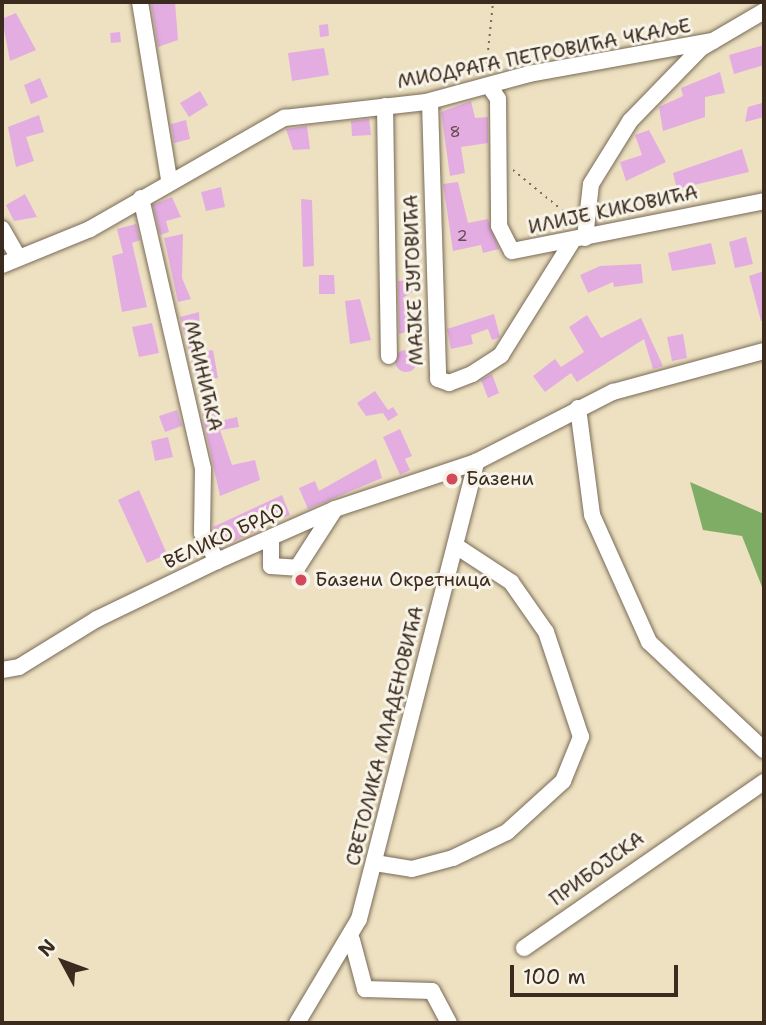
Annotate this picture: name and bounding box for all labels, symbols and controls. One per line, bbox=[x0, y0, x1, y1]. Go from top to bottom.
street label: МИОДРАГА ПЕТРОВИЋА ЧКАЉЕ bbox=[395, 14, 693, 94]
house number: 8 bbox=[449, 122, 461, 142]
street label: ИЛИЈЕ КИКОВИЋА bbox=[526, 181, 700, 239]
street label: МАЈКЕ ЈУГОВИЋА bbox=[400, 194, 428, 366]
house number: 2 bbox=[456, 226, 468, 246]
street label: МАИНИЋКА bbox=[179, 319, 227, 433]
place label: Базени bbox=[466, 468, 534, 490]
marker: Базени bbox=[444, 471, 460, 487]
street label: ВЕЛИКО БРДО bbox=[160, 498, 288, 574]
place label: Базени Окретница bbox=[315, 569, 491, 591]
marker: Базени Окретница bbox=[293, 572, 309, 588]
street label: СВЕТОЛИКА МЛАДЕНОВИЋА bbox=[342, 604, 428, 868]
street label: ПРИБОЈСКА bbox=[545, 827, 649, 911]
north arrow bbox=[28, 927, 98, 997]
text: N bbox=[32, 934, 61, 962]
scale bar bbox=[514, 951, 682, 995]
text: 100 m bbox=[523, 963, 586, 991]

